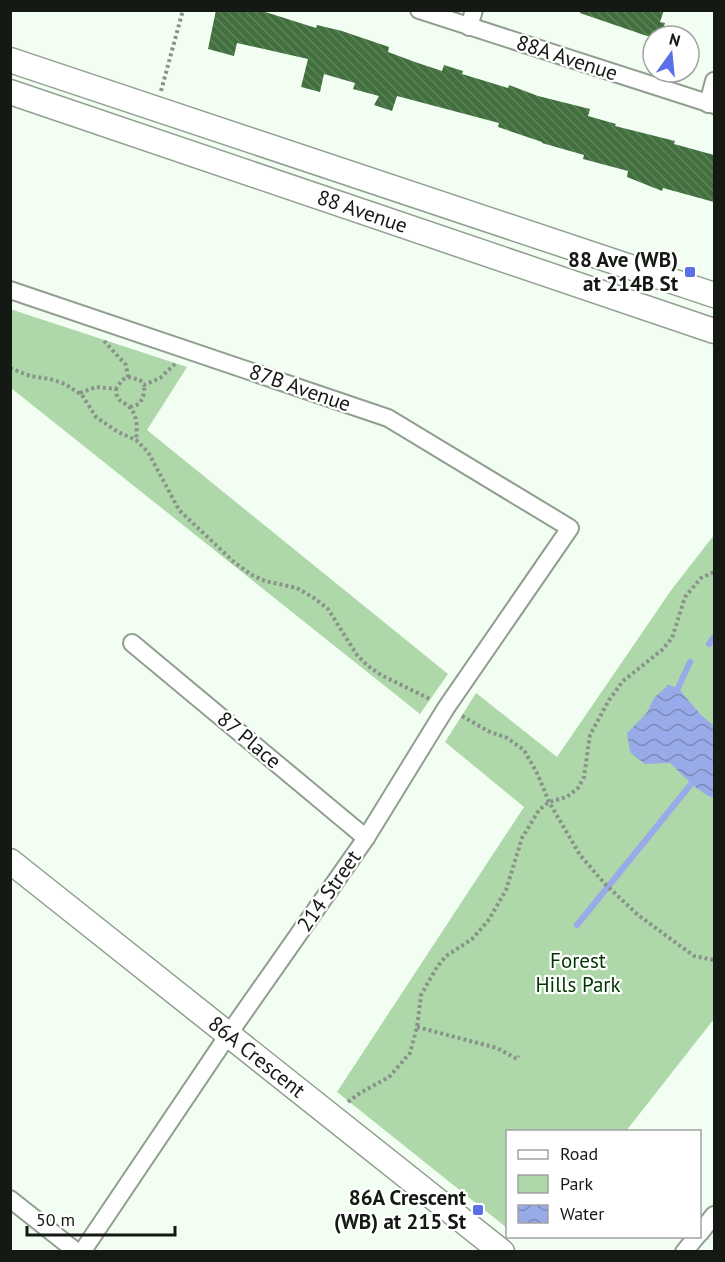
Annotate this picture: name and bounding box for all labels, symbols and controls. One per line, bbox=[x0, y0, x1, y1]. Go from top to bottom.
north arrow bbox=[641, 24, 701, 84]
street label: 88A Avenue bbox=[513, 28, 621, 87]
text: N bbox=[667, 28, 683, 51]
street label: 88 Avenue bbox=[314, 183, 411, 239]
place label: 88 Ave (WB) at 214B St bbox=[568, 246, 679, 297]
marker: 88 Ave (WB) at 214B St bbox=[683, 265, 697, 279]
street label: 87B Avenue bbox=[246, 358, 355, 417]
street label: 87 Place bbox=[212, 705, 287, 774]
street label: 214 Street bbox=[291, 845, 366, 937]
park label: Forest Hills Park bbox=[535, 947, 621, 998]
street label: 86A Crescent bbox=[203, 1010, 311, 1103]
legend bbox=[506, 1130, 701, 1238]
text: Road bbox=[560, 1142, 598, 1165]
text: Park bbox=[560, 1172, 593, 1195]
place label: 86A Crescent (WB) at 215 St bbox=[334, 1184, 467, 1235]
scale bar bbox=[27, 1199, 176, 1237]
text: Water bbox=[560, 1202, 604, 1225]
marker: 86A Crescent (WB) at 215 St bbox=[471, 1203, 485, 1217]
text: 50 m bbox=[36, 1208, 75, 1231]

